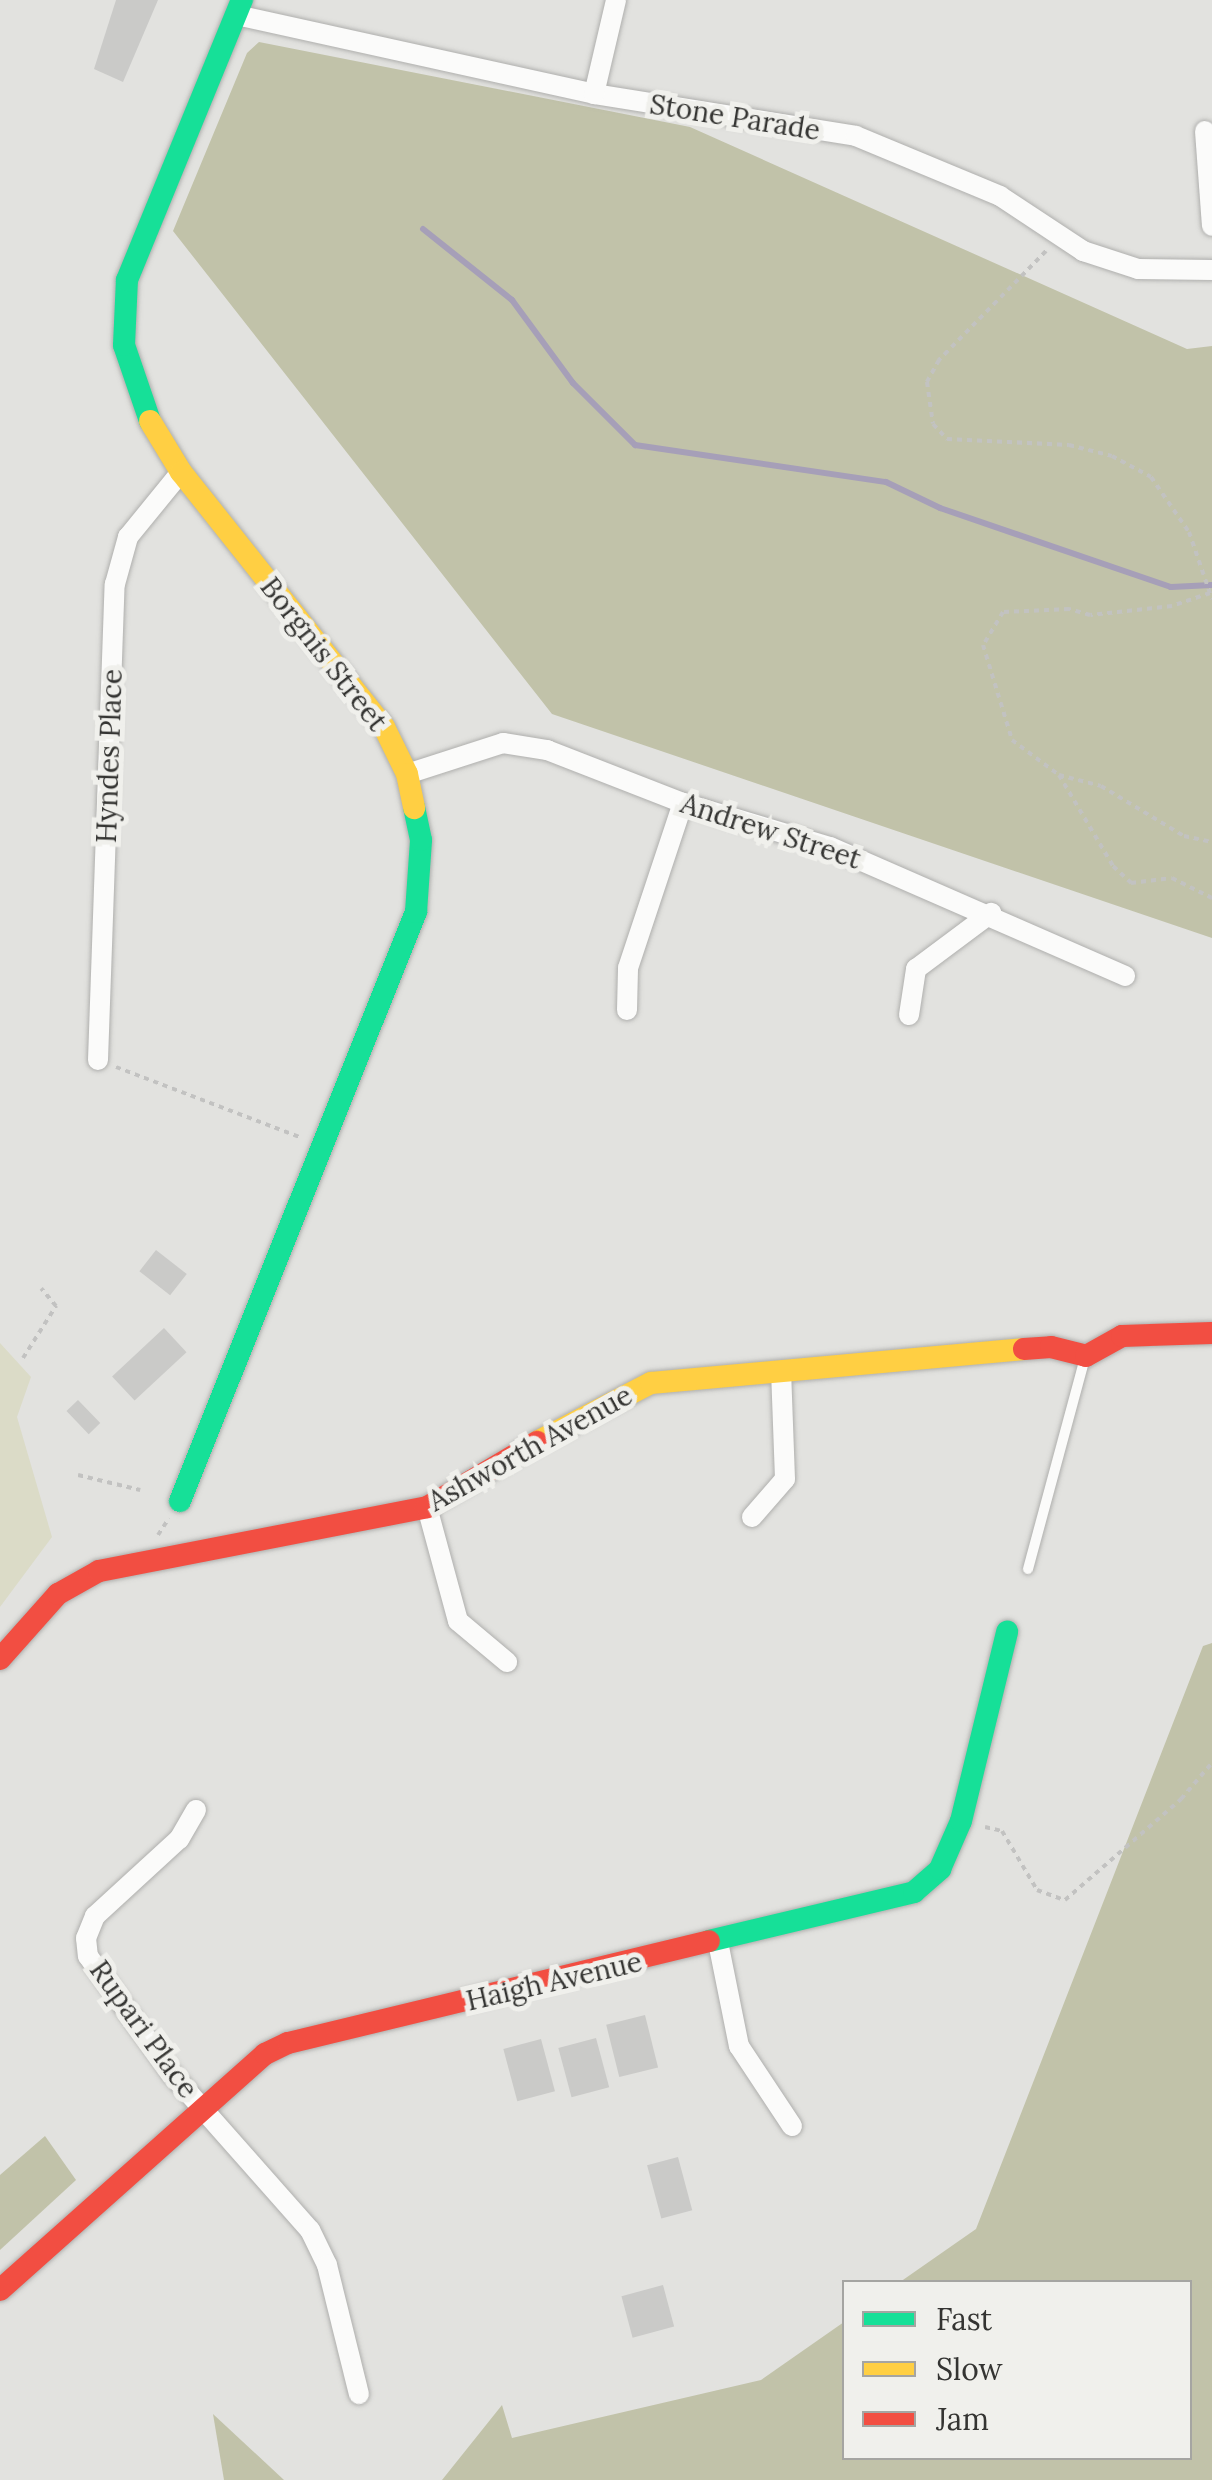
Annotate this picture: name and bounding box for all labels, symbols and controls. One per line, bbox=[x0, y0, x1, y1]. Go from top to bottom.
street label: Stone Parade bbox=[647, 87, 823, 147]
street label: Borgnis Street bbox=[254, 570, 394, 738]
street label: Hyndes Place bbox=[89, 668, 129, 844]
street label: Andrew Street bbox=[677, 786, 865, 876]
street label: Ashworth Avenue bbox=[422, 1378, 638, 1518]
street label: Haigh Avenue bbox=[463, 1944, 645, 2018]
street label: Rupari Place bbox=[83, 1954, 205, 2104]
legend bbox=[842, 2280, 1192, 2460]
text: Fast bbox=[936, 2300, 992, 2338]
text: Slow bbox=[936, 2350, 1002, 2388]
text: Jam bbox=[936, 2400, 989, 2438]

